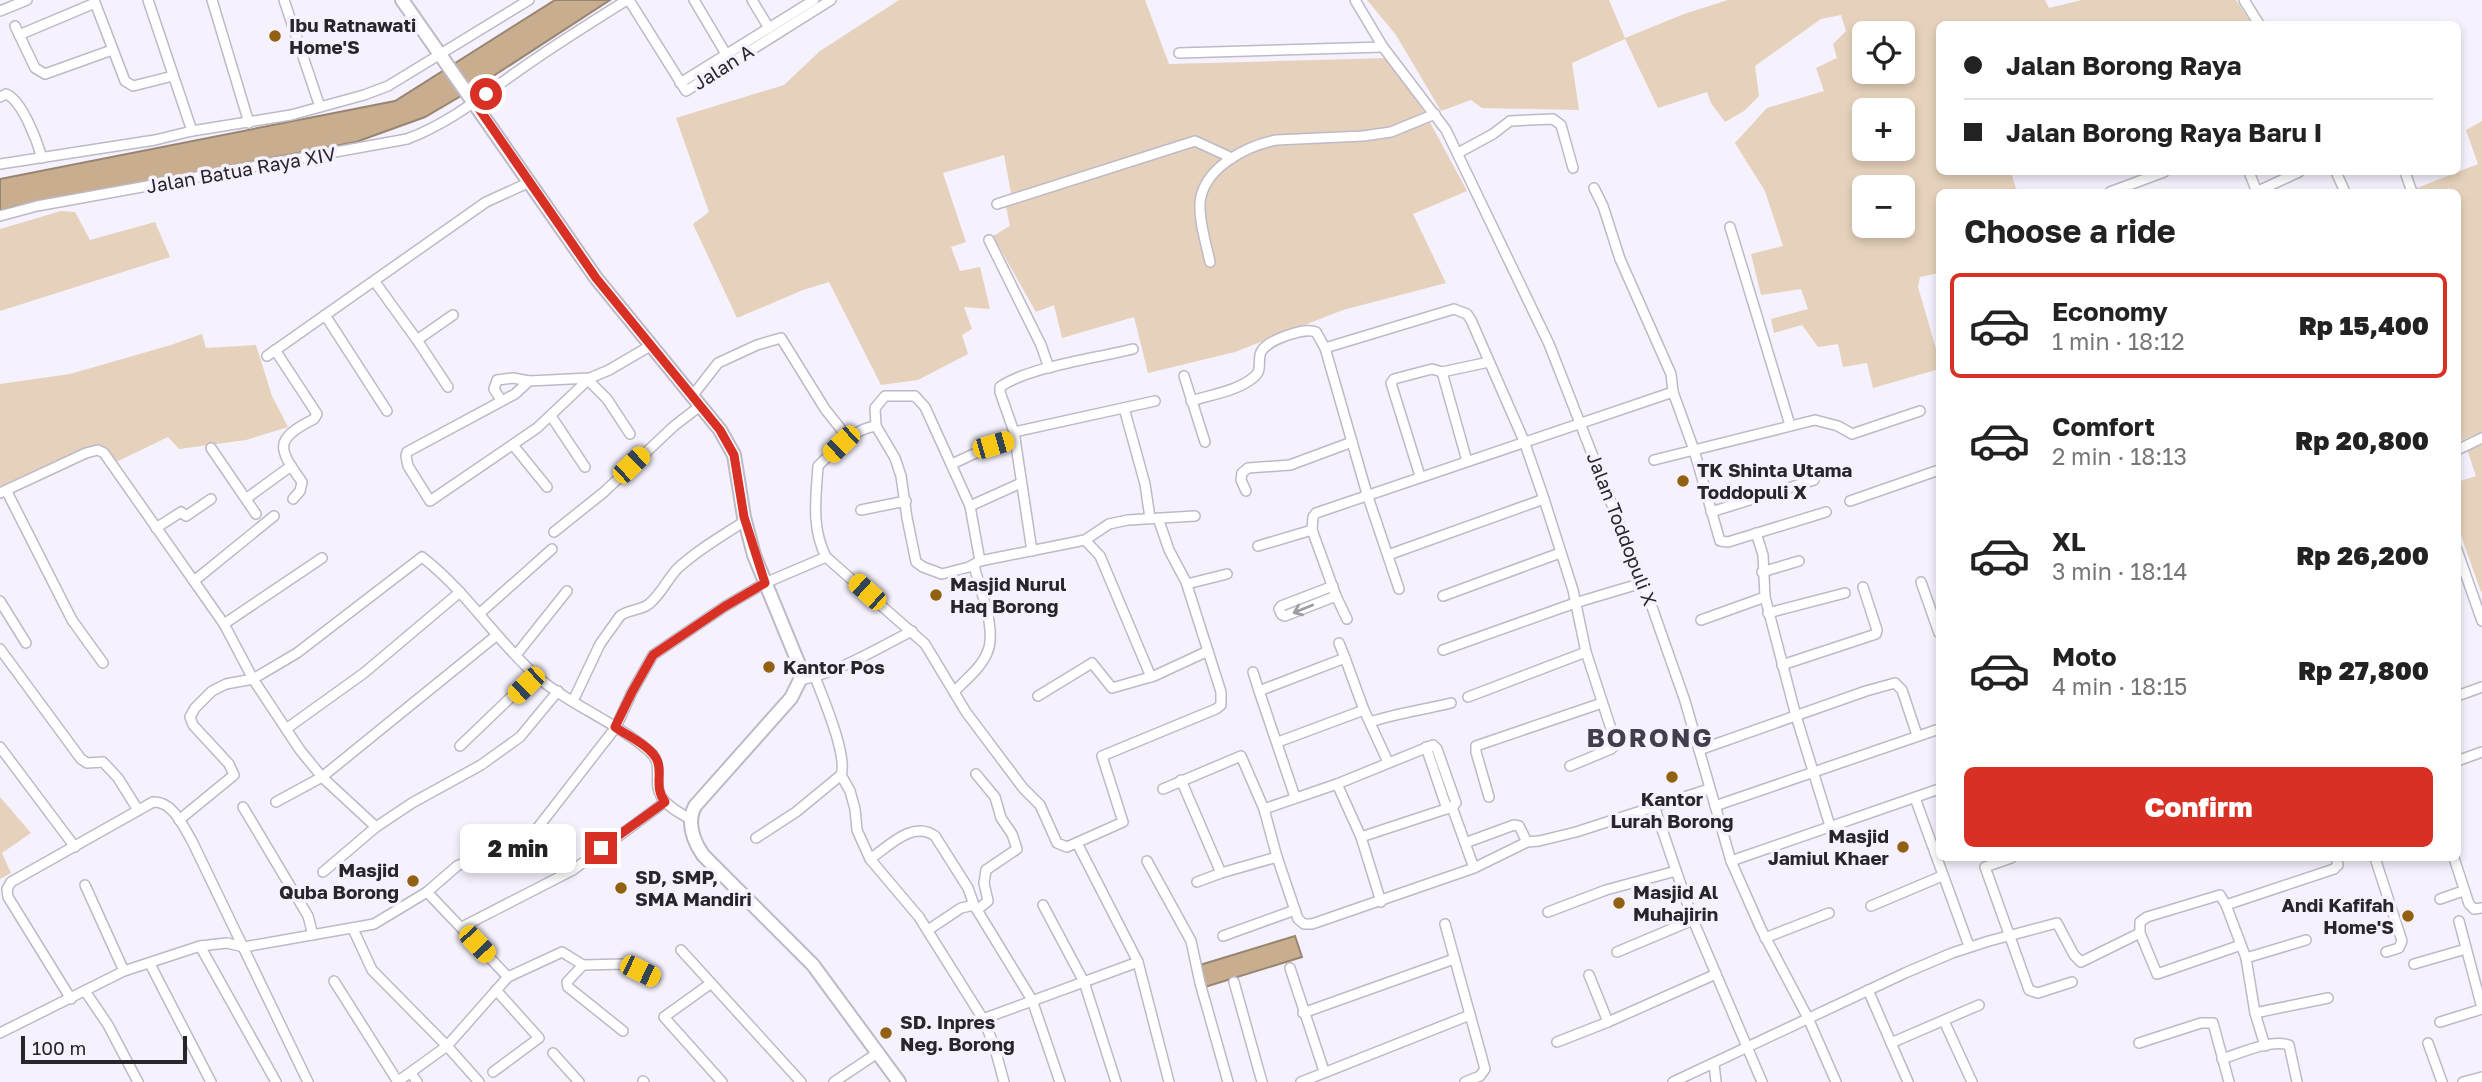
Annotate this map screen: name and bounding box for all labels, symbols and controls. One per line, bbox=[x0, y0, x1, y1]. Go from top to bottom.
place label: Ibu Ratnawati Home'S bbox=[289, 13, 416, 58]
map controls bbox=[1852, 21, 1915, 238]
button: locate bbox=[1852, 21, 1915, 84]
marker: Ibu Ratnawati Home'S bbox=[267, 28, 283, 44]
street label: Jalan A bbox=[688, 39, 758, 94]
text: Jalan Borong Raya bbox=[2006, 50, 2242, 81]
route start bbox=[470, 78, 502, 110]
button: + bbox=[1852, 98, 1915, 161]
text: Jalan Borong Raya Baru I bbox=[2006, 117, 2322, 148]
street label: Jalan Batua Raya XIV bbox=[144, 141, 338, 198]
button: − bbox=[1852, 175, 1915, 238]
text: Choose a ride bbox=[1964, 212, 2176, 250]
icon: car bbox=[1968, 294, 2031, 357]
text: Economy bbox=[2052, 296, 2168, 327]
text: Rp 15,400 bbox=[2299, 310, 2429, 341]
text: 1 min · 18:12 bbox=[2052, 327, 2185, 355]
icon: car bbox=[1968, 409, 2031, 472]
text: Comfort bbox=[2052, 411, 2155, 442]
car bbox=[819, 422, 864, 466]
text: Rp 20,800 bbox=[2295, 425, 2429, 456]
car bbox=[970, 429, 1017, 461]
text: 2 min · 18:13 bbox=[2052, 442, 2187, 470]
car bbox=[609, 443, 654, 487]
street label: Jalan Toddopuli X bbox=[1583, 449, 1662, 609]
place label: TK Shinta Utama Toddopuli X bbox=[1697, 458, 1852, 503]
marker: TK Shinta Utama Toddopuli X bbox=[1675, 473, 1691, 489]
icon: car bbox=[1968, 524, 2031, 587]
text: XL bbox=[2052, 526, 2086, 557]
text: Rp 26,200 bbox=[2296, 540, 2429, 571]
text: 3 min · 18:14 bbox=[2052, 557, 2188, 585]
car bbox=[845, 570, 890, 614]
place label: Masjid Nurul Haq Borong bbox=[950, 572, 1066, 617]
marker: Masjid Nurul Haq Borong bbox=[928, 587, 944, 603]
one-way arrow bbox=[1293, 603, 1315, 616]
icon: car bbox=[1968, 639, 2031, 702]
text: Moto bbox=[2052, 641, 2117, 672]
place label: Kantor Pos bbox=[783, 655, 885, 678]
text: Rp 27,800 bbox=[2298, 655, 2429, 686]
marker: Kantor Pos bbox=[761, 659, 777, 675]
car bbox=[504, 663, 549, 707]
text: 4 min · 18:15 bbox=[2052, 672, 2187, 700]
district label: BORONG bbox=[1586, 722, 1714, 753]
button: Confirm bbox=[1964, 767, 2433, 847]
marker: Kantor Lurah Borong bbox=[1664, 769, 1680, 785]
place label: Kantor Lurah Borong bbox=[1611, 787, 1733, 832]
callout: 2 min bbox=[461, 824, 576, 872]
place label: Masjid Jamiul Khaer bbox=[1768, 824, 1890, 869]
route end bbox=[585, 832, 617, 864]
text: 2 min bbox=[488, 834, 548, 862]
marker: Masjid Jamiul Khaer bbox=[1895, 839, 1911, 855]
place label: Masjid Quba Borong bbox=[279, 858, 399, 903]
place label: SD, SMP, SMA Mandiri bbox=[635, 865, 752, 910]
marker: Masjid Quba Borong bbox=[405, 873, 421, 889]
marker: SD, SMP, SMA Mandiri bbox=[613, 880, 629, 896]
place label: Masjid Al Muhajirin bbox=[1633, 880, 1718, 925]
place label: Andi Kafifah Home'S bbox=[2282, 893, 2394, 938]
marker: Masjid Al Muhajirin bbox=[1611, 895, 1627, 911]
marker: Andi Kafifah Home'S bbox=[2400, 908, 2416, 924]
car bbox=[455, 921, 500, 967]
car bbox=[617, 952, 664, 990]
place label: SD. Inpres Neg. Borong bbox=[900, 1010, 1015, 1055]
marker: SD. Inpres Neg. Borong bbox=[878, 1025, 894, 1041]
scale bar bbox=[21, 1033, 187, 1065]
text: 100 m bbox=[32, 1036, 86, 1059]

